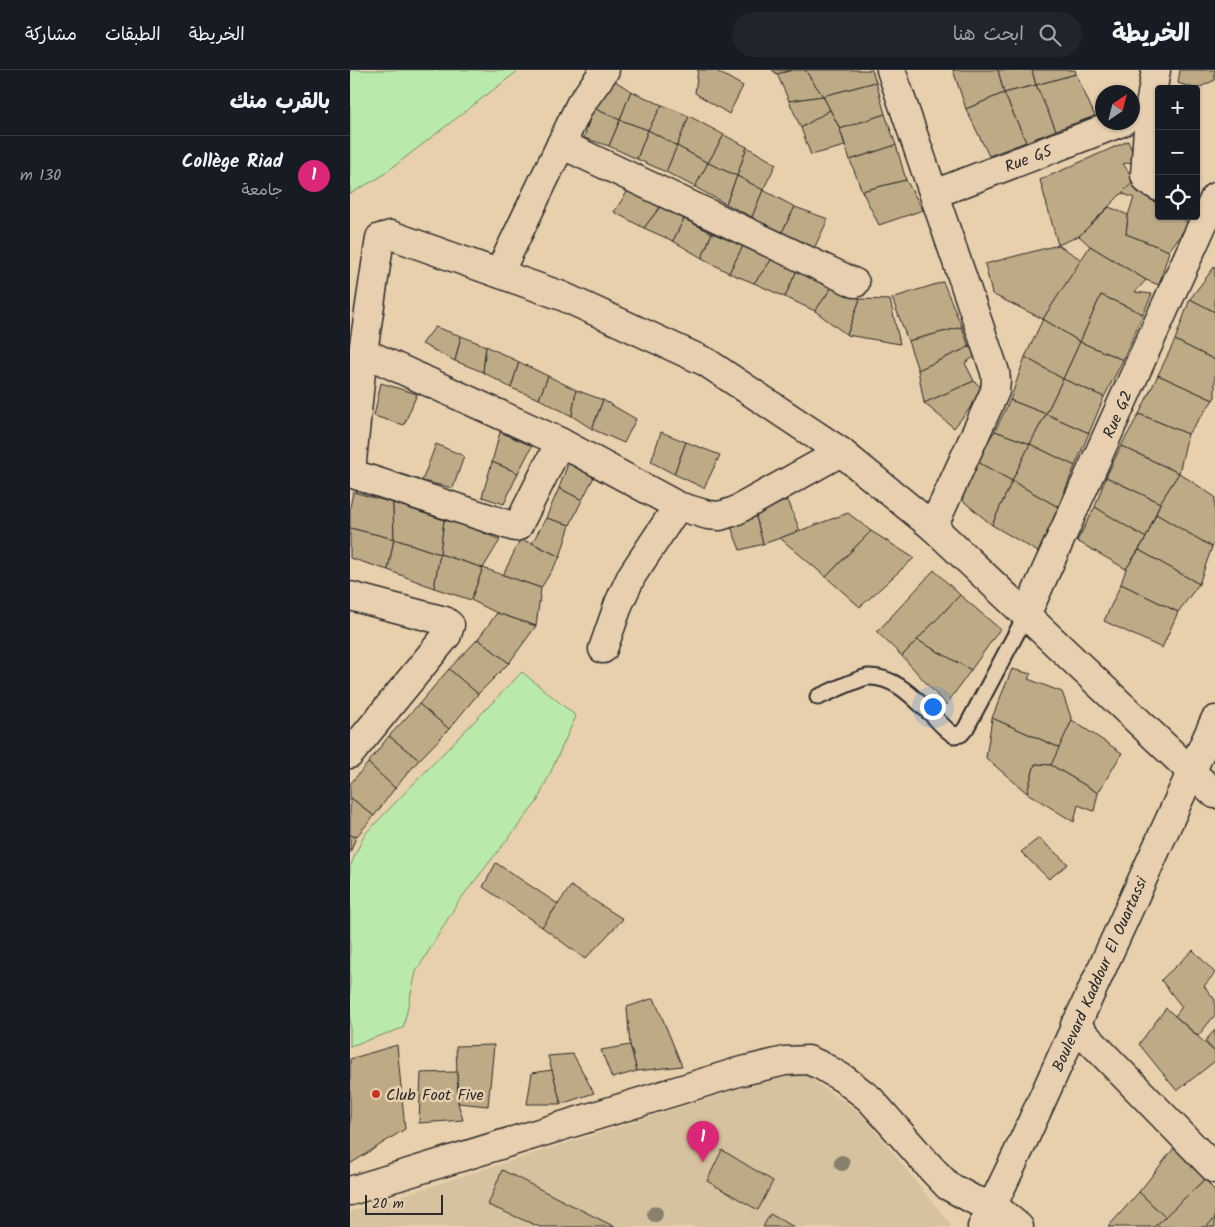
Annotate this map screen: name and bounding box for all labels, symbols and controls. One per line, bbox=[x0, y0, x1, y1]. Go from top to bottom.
search box bbox=[732, 12, 1082, 57]
text: الخريطة bbox=[1112, 15, 1190, 54]
text: ابحث هنا bbox=[953, 20, 1024, 50]
text: مشاركة bbox=[25, 21, 77, 50]
text: الطبقات bbox=[105, 21, 161, 50]
text: الخريطة bbox=[189, 21, 245, 50]
icon: search bbox=[1036, 21, 1064, 49]
north arrow bbox=[1095, 85, 1140, 130]
map controls bbox=[1155, 85, 1200, 220]
button: + bbox=[1155, 85, 1200, 130]
text: بالقرب منك bbox=[230, 86, 330, 119]
button: − bbox=[1155, 130, 1200, 175]
street label: Rue G5 bbox=[1001, 138, 1057, 180]
text: Collège Riad bbox=[182, 147, 283, 177]
text: 130 m bbox=[20, 163, 61, 188]
text: 1 bbox=[312, 163, 316, 188]
button: locate bbox=[1155, 175, 1200, 220]
text: جامعة bbox=[241, 178, 283, 203]
street label: Rue G2 bbox=[1097, 387, 1140, 442]
your location bbox=[920, 694, 946, 720]
street label: Boulevard Kaddour El Ouartassi bbox=[1046, 872, 1155, 1076]
place label: Club Foot Five bbox=[386, 1083, 484, 1108]
marker: Club Foot Five bbox=[370, 1088, 382, 1100]
pin: 1 bbox=[687, 1121, 719, 1162]
scale bar bbox=[365, 1192, 442, 1215]
text: 20 m bbox=[372, 1193, 404, 1215]

